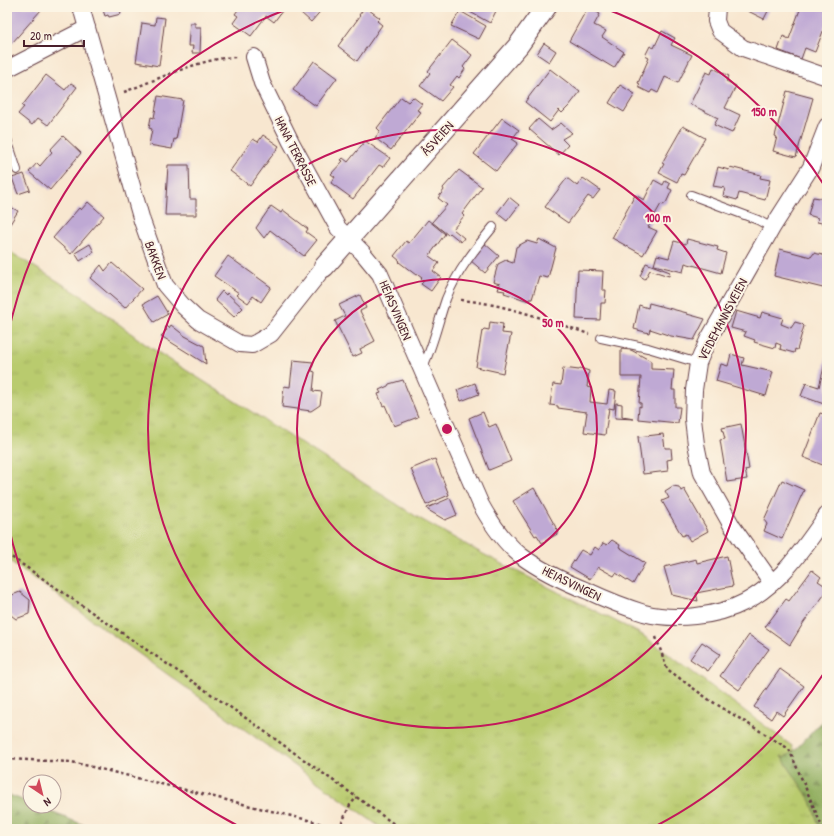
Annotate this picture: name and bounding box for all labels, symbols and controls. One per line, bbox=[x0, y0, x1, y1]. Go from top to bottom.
scale bar bbox=[24, 22, 84, 48]
text: 20 m bbox=[30, 27, 52, 44]
text: 150 m bbox=[751, 103, 777, 120]
street label: HANA TERRASSE bbox=[271, 113, 321, 189]
street label: ÅSVEIEN bbox=[417, 117, 457, 159]
text: 100 m bbox=[645, 209, 671, 226]
street label: BAKKEN bbox=[141, 239, 171, 282]
street label: VEIDEMANNSVEIEN bbox=[693, 275, 751, 363]
street label: HEIASVINGEN bbox=[375, 277, 417, 343]
text: 50 m bbox=[542, 314, 564, 331]
centre of rings bbox=[440, 422, 454, 436]
street label: HEIASVINGEN bbox=[540, 561, 604, 605]
north arrow bbox=[22, 774, 62, 814]
text: N bbox=[41, 795, 54, 810]

